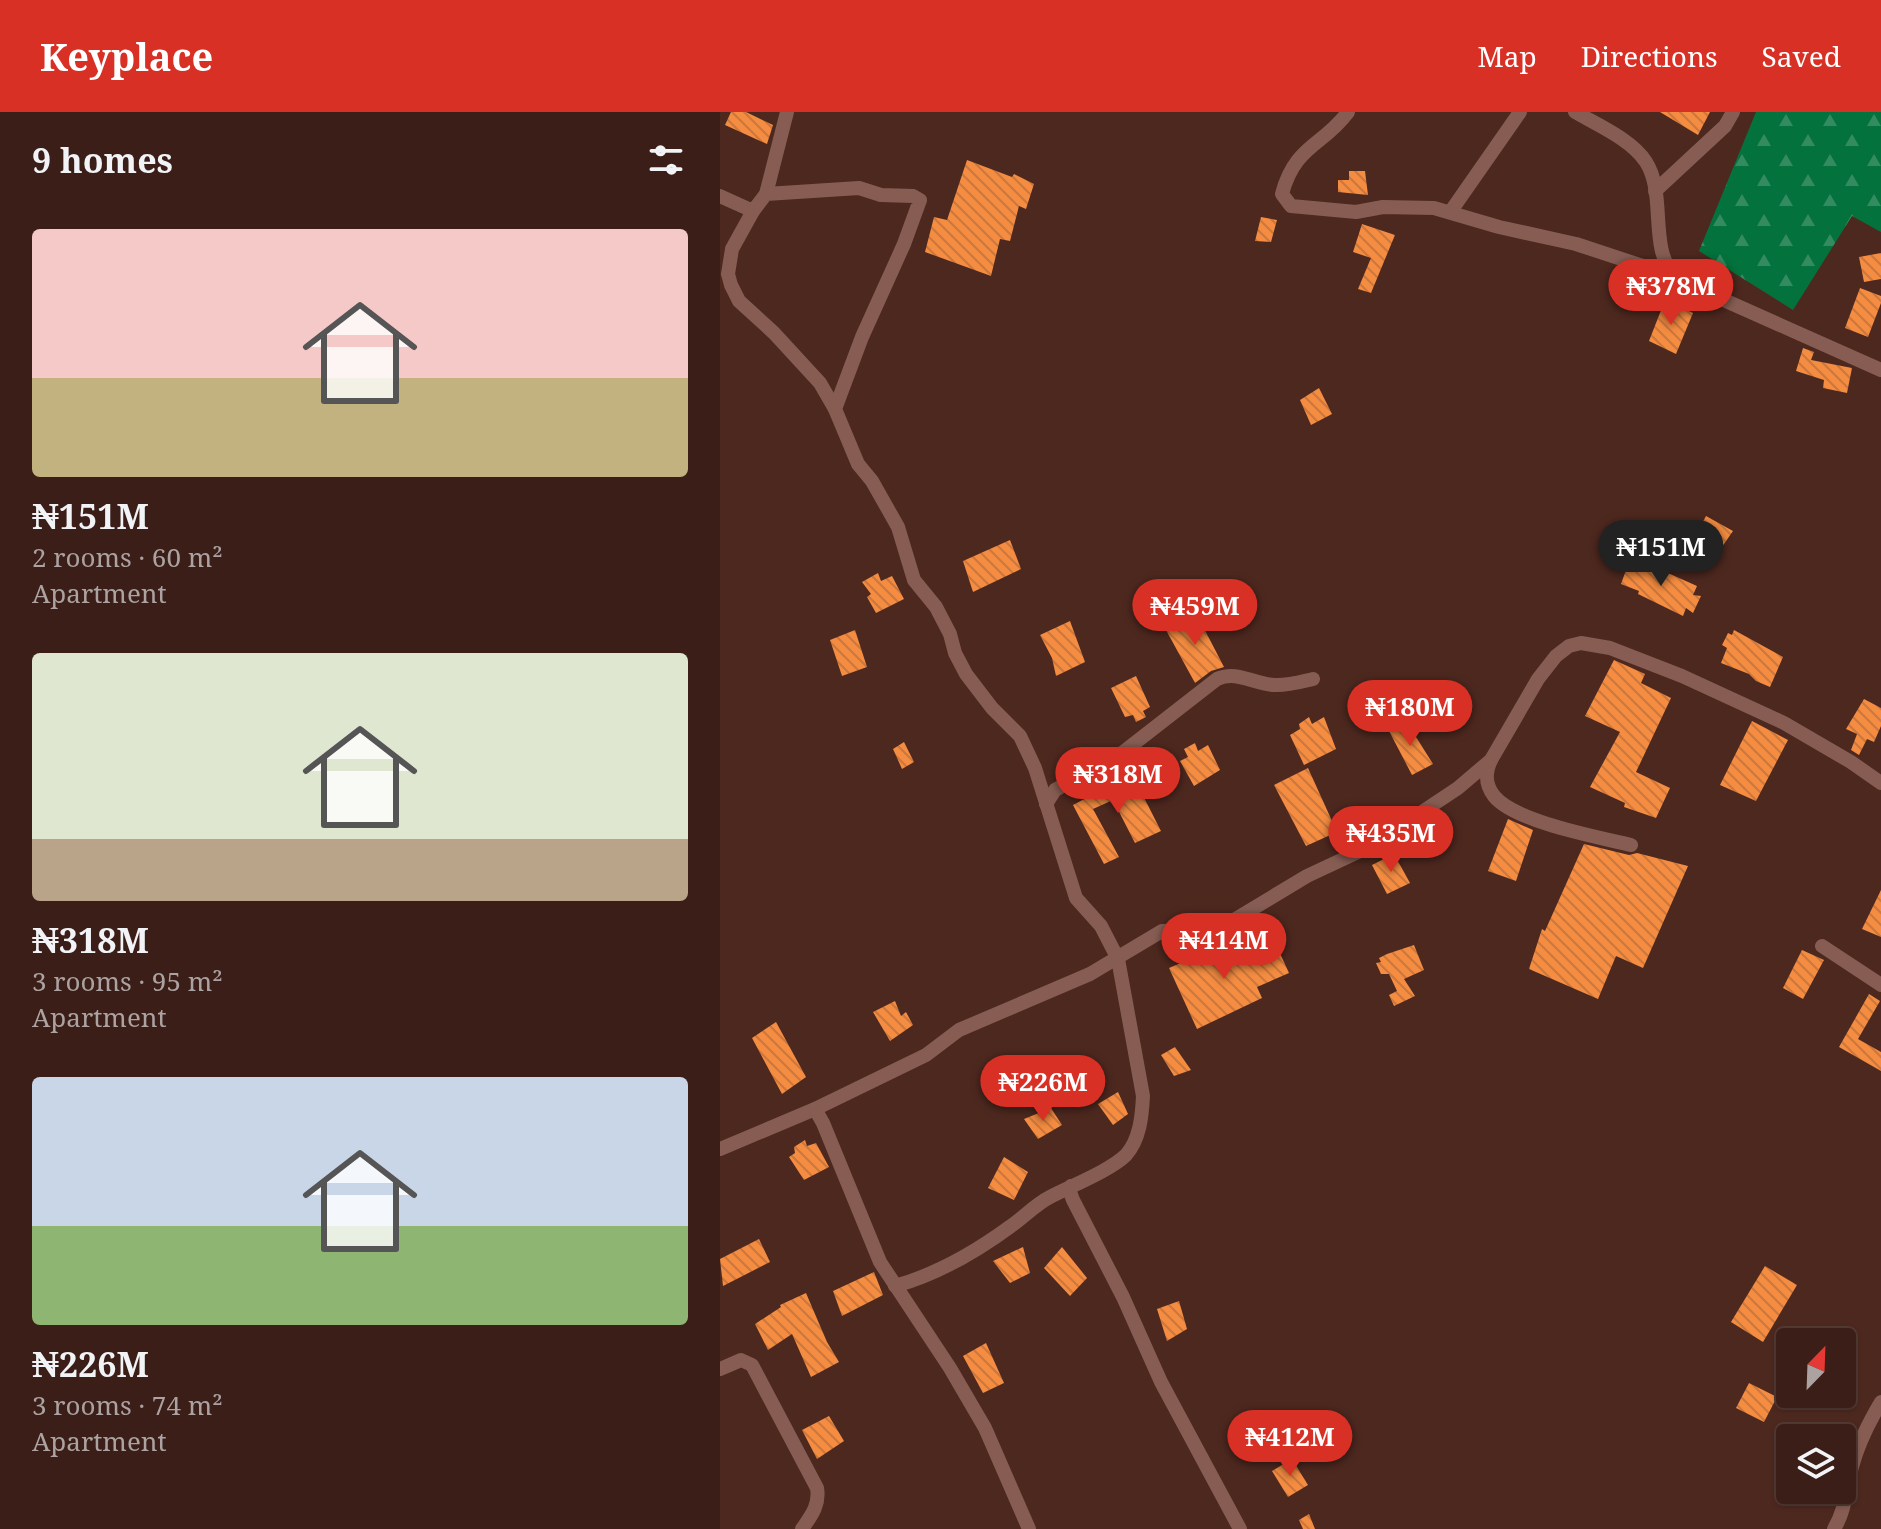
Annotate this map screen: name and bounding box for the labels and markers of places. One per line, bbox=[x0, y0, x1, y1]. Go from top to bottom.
pin: ₦378M bbox=[1615, 259, 1727, 327]
pin: ₦151M bbox=[1605, 520, 1717, 588]
pin: ₦459M bbox=[1139, 579, 1251, 647]
pin: ₦180M bbox=[1354, 680, 1466, 748]
pin: ₦318M bbox=[1062, 747, 1174, 815]
pin: ₦435M bbox=[1335, 806, 1447, 874]
pin: ₦414M bbox=[1168, 913, 1280, 981]
pin: ₦226M bbox=[987, 1055, 1099, 1123]
pin: ₦412M bbox=[1234, 1410, 1346, 1478]

